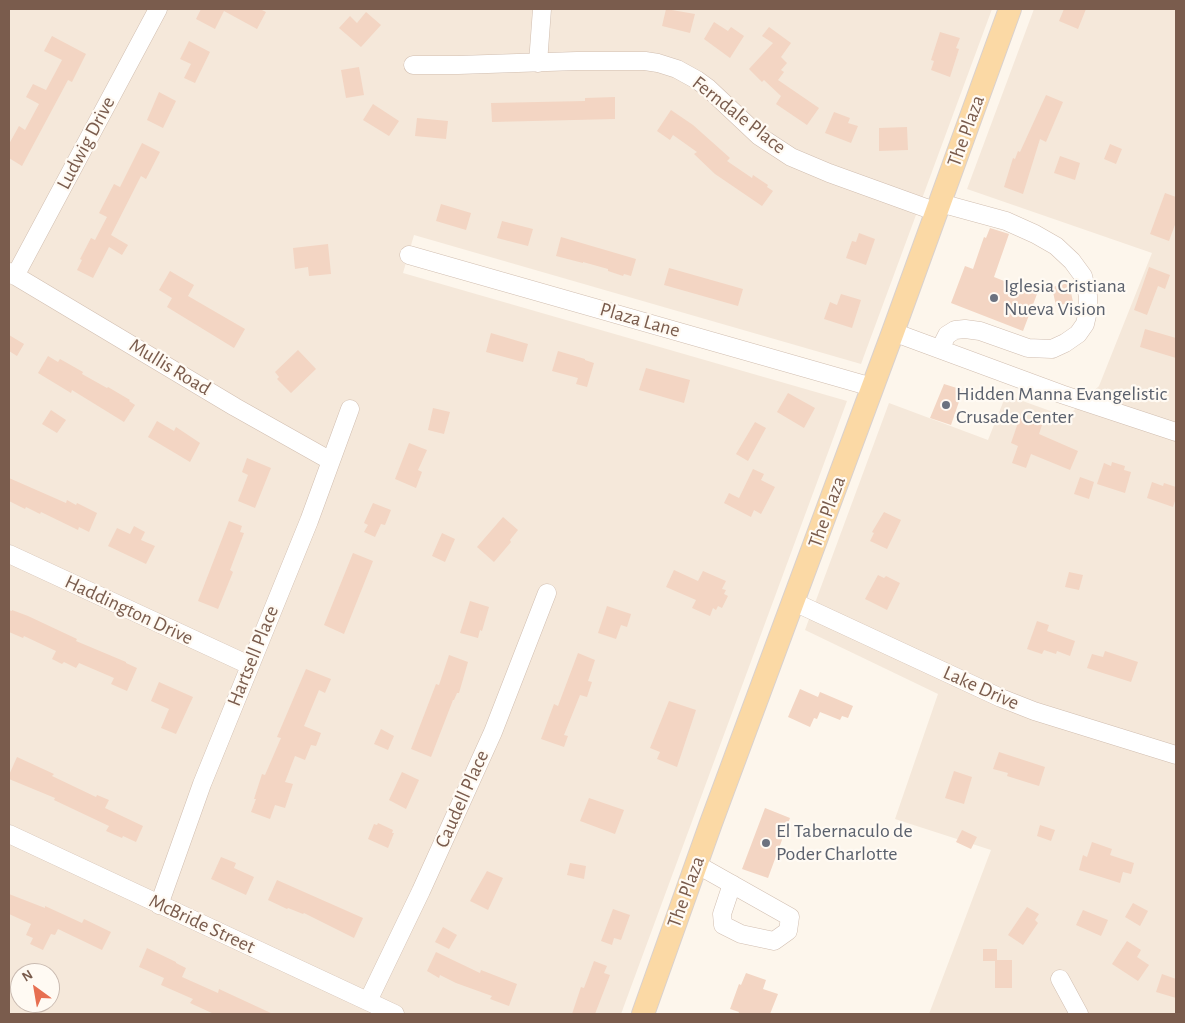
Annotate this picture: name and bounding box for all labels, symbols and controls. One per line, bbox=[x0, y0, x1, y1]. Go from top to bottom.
street label: Ferndale Place bbox=[687, 71, 791, 159]
street label: Ludwig Drive bbox=[52, 92, 120, 194]
street label: The Plaza bbox=[942, 92, 990, 170]
place label: Iglesia Cristiana Nueva Vision bbox=[1004, 274, 1126, 321]
marker: Iglesia Cristiana Nueva Vision bbox=[988, 292, 1000, 304]
street label: Plaza Lane bbox=[597, 297, 683, 343]
street label: Mullis Road bbox=[125, 333, 215, 401]
place label: Hidden Manna Evangelistic Crusade Center bbox=[956, 382, 1167, 429]
marker: Hidden Manna Evangelistic Crusade Center bbox=[940, 399, 952, 411]
street label: The Plaza bbox=[803, 473, 851, 551]
street label: Haddington Drive bbox=[61, 570, 197, 650]
street label: Hartsell Place bbox=[222, 602, 284, 710]
street label: Lake Drive bbox=[939, 661, 1023, 715]
street label: Caudell Place bbox=[430, 747, 494, 851]
place label: El Tabernaculo de Poder Charlotte bbox=[776, 819, 913, 866]
marker: El Tabernaculo de Poder Charlotte bbox=[760, 837, 772, 849]
street label: The Plaza bbox=[662, 853, 710, 931]
street label: McBride Street bbox=[145, 889, 259, 959]
north arrow bbox=[10, 963, 60, 1013]
text: N bbox=[20, 968, 35, 985]

